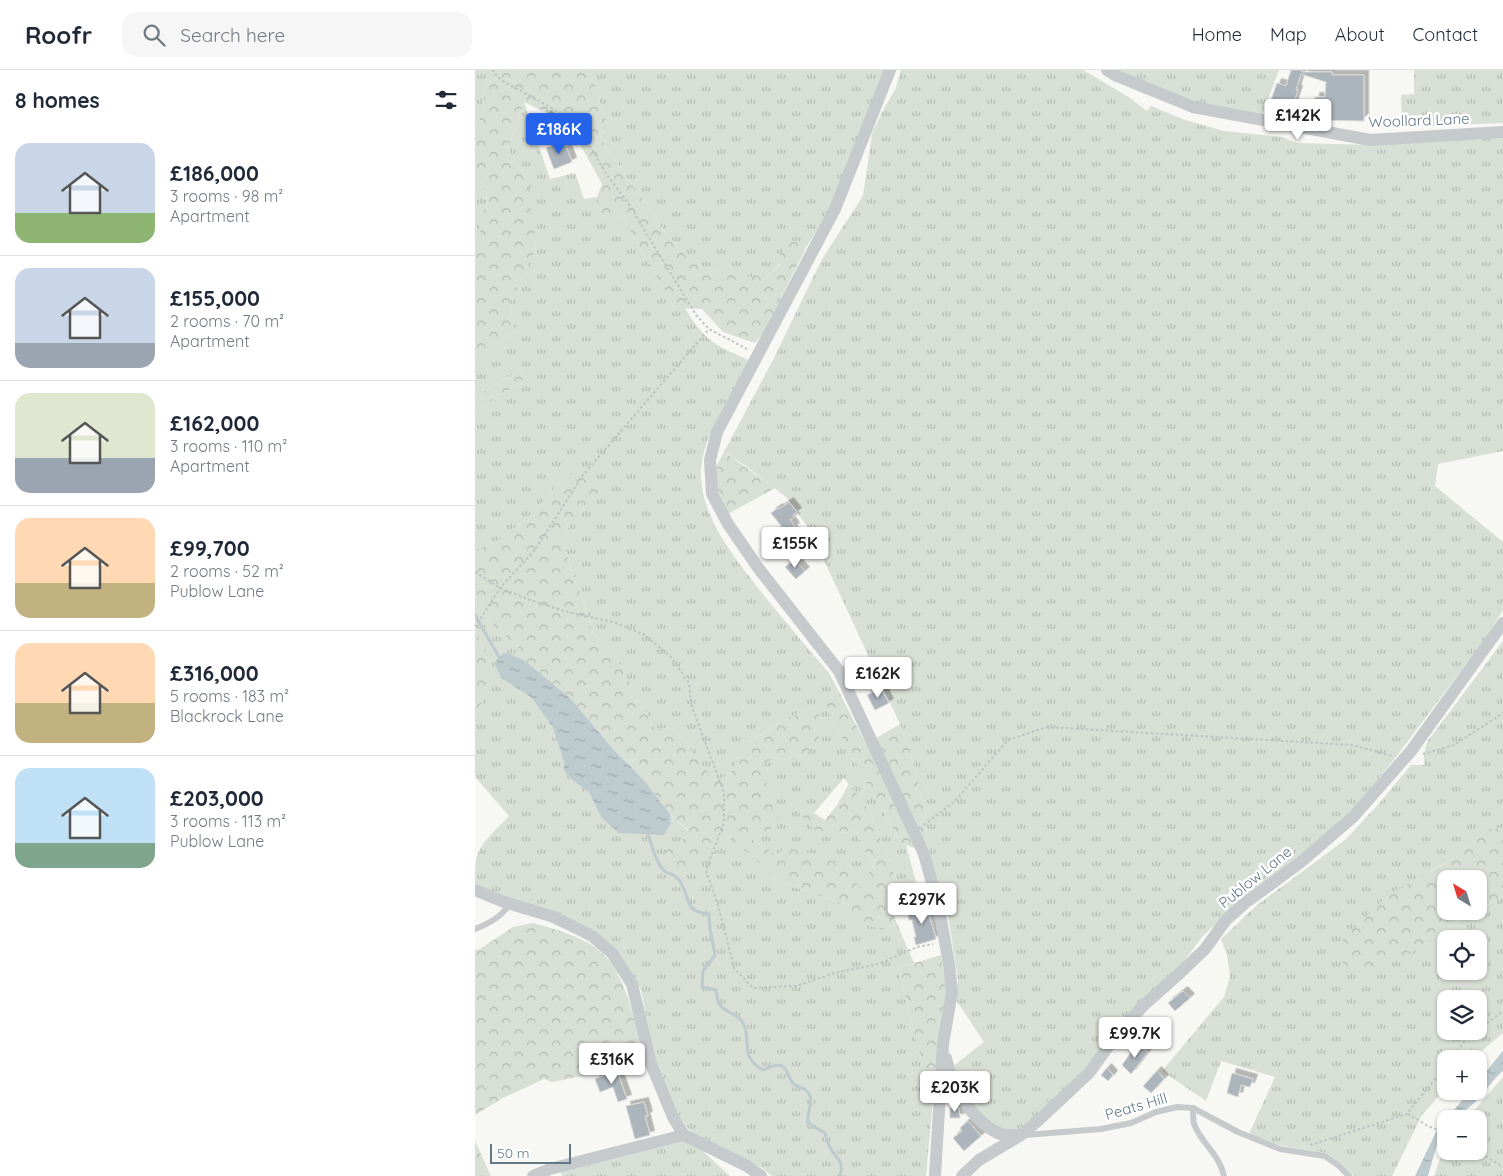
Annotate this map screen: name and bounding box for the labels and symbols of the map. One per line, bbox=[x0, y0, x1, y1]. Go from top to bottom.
pin: £142K bbox=[1263, 98, 1333, 141]
street label: Woollard Lane bbox=[1368, 109, 1470, 131]
pin: £186K bbox=[524, 112, 594, 155]
pin: £155K bbox=[760, 526, 830, 569]
pin: £162K bbox=[843, 656, 913, 699]
street label: Publow Lane bbox=[1215, 842, 1295, 912]
north arrow bbox=[1437, 870, 1487, 920]
pin: £297K bbox=[887, 882, 957, 925]
pin: £99.7K bbox=[1094, 1016, 1176, 1059]
pin: £316K bbox=[577, 1042, 647, 1085]
pin: £203K bbox=[920, 1070, 990, 1113]
street label: Peats Hill bbox=[1103, 1088, 1169, 1124]
scale bar bbox=[490, 1141, 571, 1164]

